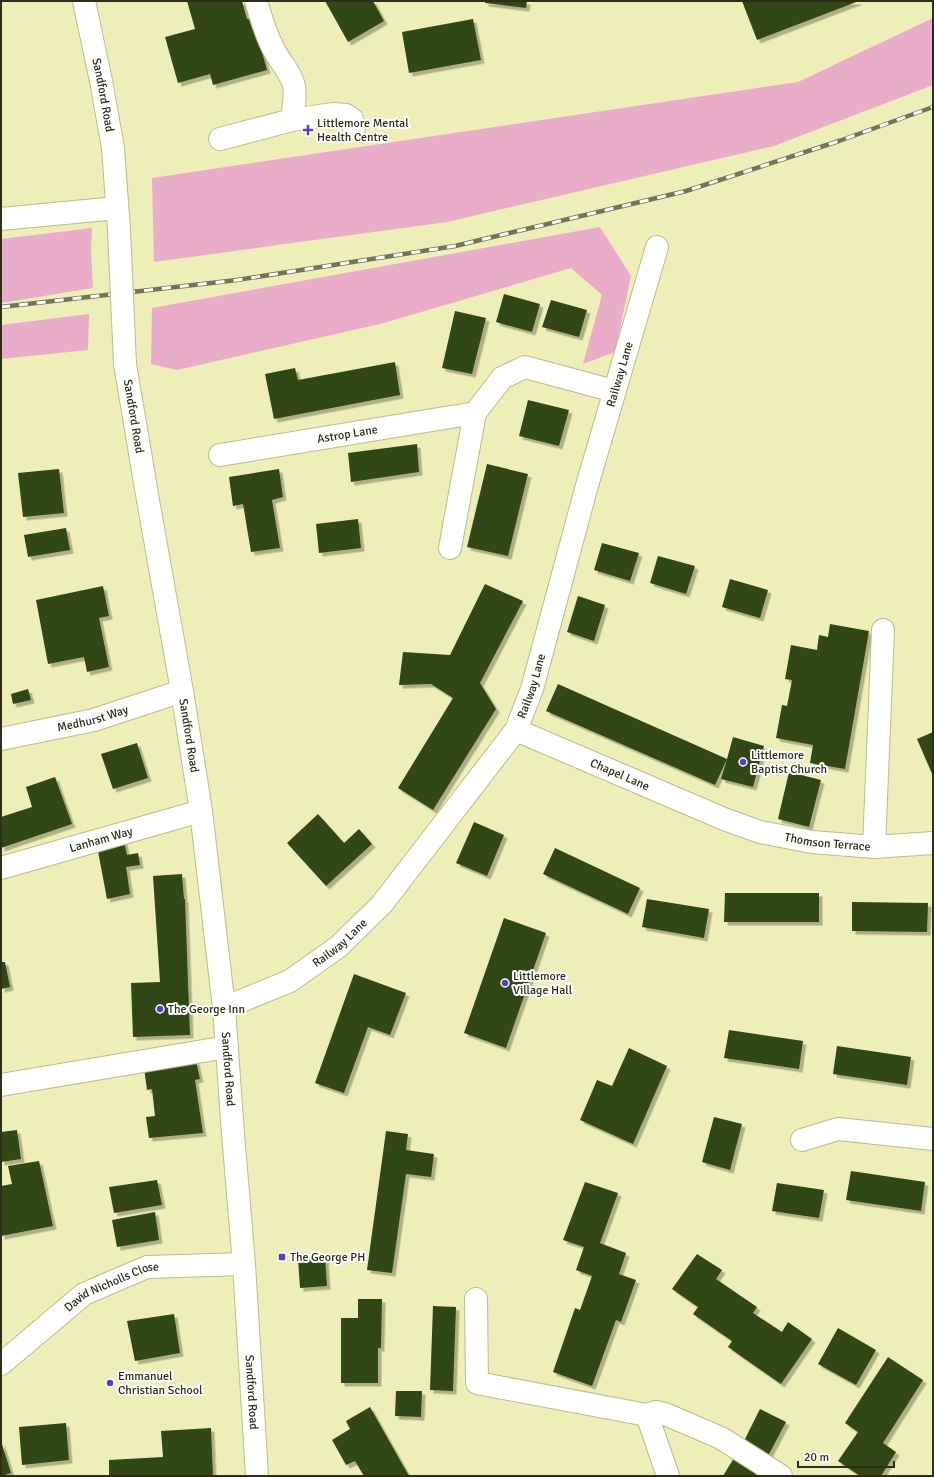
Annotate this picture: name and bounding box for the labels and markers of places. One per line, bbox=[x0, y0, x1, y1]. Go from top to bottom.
place label: Littlemore Mental Health Centre bbox=[317, 116, 409, 145]
marker: Littlemore Mental Health Centre bbox=[302, 124, 314, 136]
place label: Littlemore Baptist Church bbox=[751, 748, 827, 777]
marker: Littlemore Baptist Church bbox=[738, 757, 748, 767]
place label: Littlemore Village Hall bbox=[513, 969, 573, 998]
marker: Littlemore Village Hall bbox=[500, 978, 510, 988]
place label: The George Inn bbox=[168, 1002, 245, 1017]
marker: The George Inn bbox=[155, 1004, 165, 1014]
place label: The George PH bbox=[290, 1250, 365, 1265]
marker: The George PH bbox=[277, 1252, 287, 1262]
place label: Emmanuel Christian School bbox=[118, 1369, 203, 1398]
marker: Emmanuel Christian School bbox=[105, 1378, 115, 1388]

